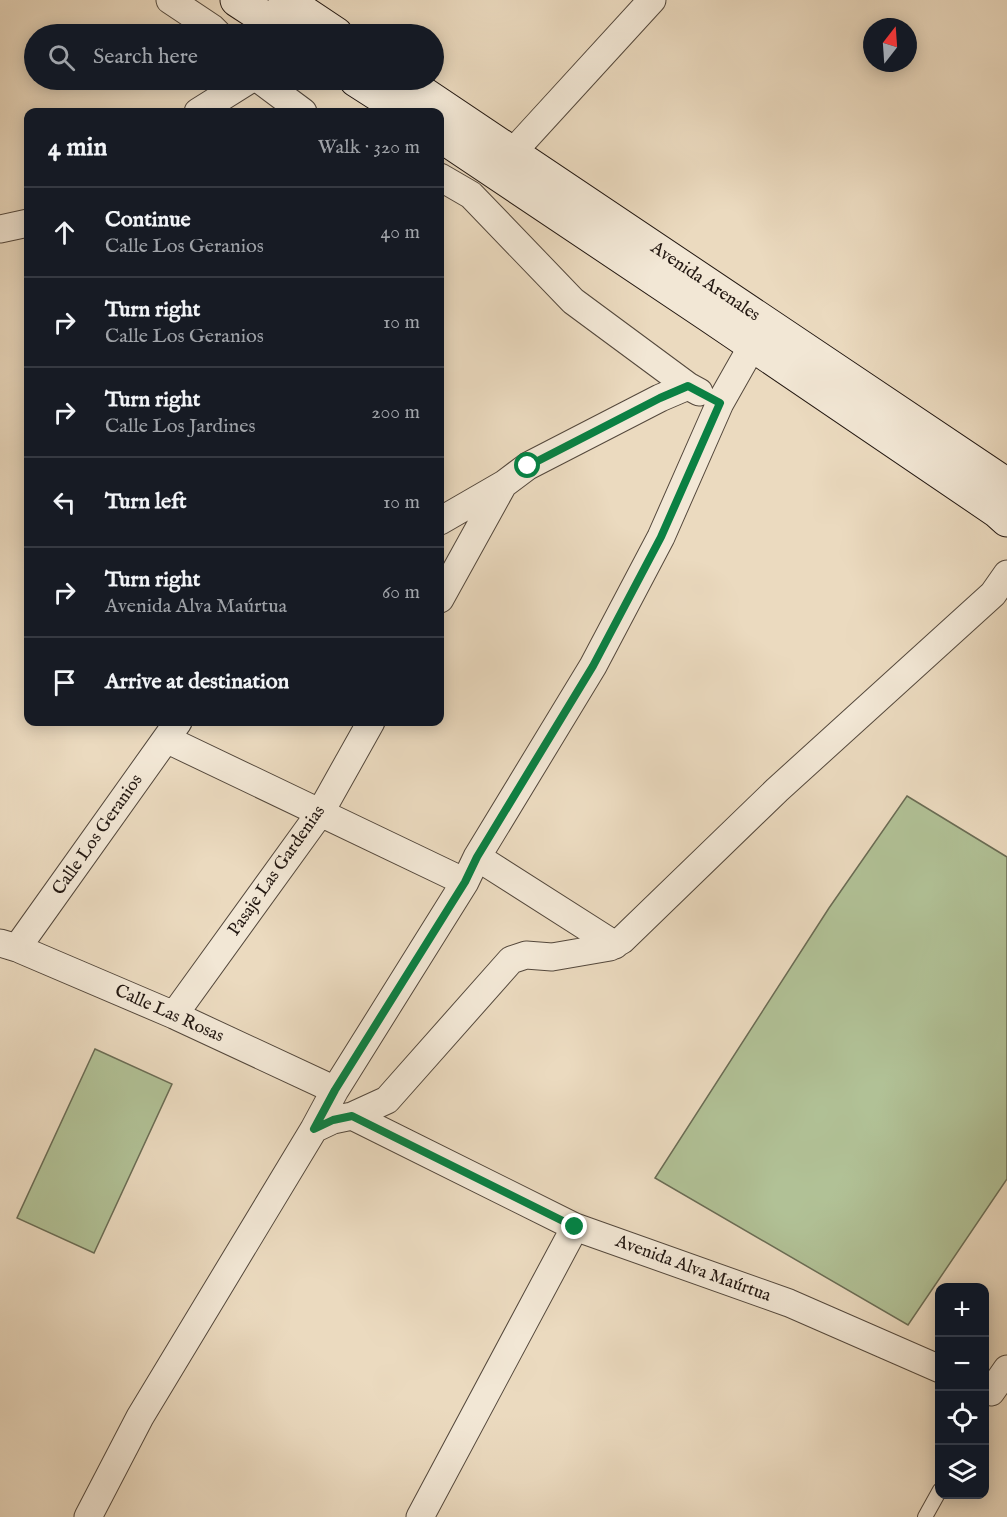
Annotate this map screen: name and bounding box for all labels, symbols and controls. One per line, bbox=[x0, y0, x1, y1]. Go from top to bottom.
north arrow bbox=[863, 18, 917, 72]
search box bbox=[24, 24, 444, 90]
icon: search bbox=[45, 41, 78, 74]
text: Search here bbox=[93, 43, 198, 71]
text: 4 min bbox=[48, 131, 107, 164]
text: Walk · 320 m bbox=[318, 135, 420, 160]
text: Continue bbox=[105, 206, 191, 234]
icon: ahead bbox=[48, 216, 81, 249]
text: 40 m bbox=[381, 220, 420, 245]
text: Calle Los Geranios bbox=[105, 234, 264, 259]
street label: Avenida Arenales bbox=[645, 236, 764, 327]
text: Turn right bbox=[105, 296, 200, 324]
icon: right bbox=[48, 306, 81, 339]
text: 10 m bbox=[383, 310, 420, 335]
text: Calle Los Geranios bbox=[105, 324, 264, 349]
text: Turn right bbox=[105, 386, 200, 414]
icon: right bbox=[48, 396, 81, 429]
text: 200 m bbox=[371, 400, 420, 425]
text: Calle Los Jardines bbox=[105, 414, 255, 439]
route start bbox=[514, 452, 540, 478]
icon: left bbox=[48, 486, 81, 519]
text: Turn left bbox=[105, 488, 187, 516]
text: 10 m bbox=[383, 490, 420, 515]
text: Turn right bbox=[105, 566, 200, 594]
icon: right bbox=[48, 576, 81, 609]
text: 60 m bbox=[382, 580, 420, 605]
text: Avenida Alva Maúrtua bbox=[105, 594, 287, 619]
icon: arrive bbox=[48, 666, 81, 699]
text: Arrive at destination bbox=[105, 668, 289, 696]
street label: Calle Los Geranios bbox=[48, 770, 148, 900]
street label: Pasaje Las Gardenias bbox=[223, 801, 331, 941]
street label: Calle Las Rosas bbox=[111, 980, 227, 1048]
route end bbox=[561, 1213, 587, 1239]
street label: Avenida Alva Maúrtua bbox=[611, 1230, 774, 1308]
map controls bbox=[935, 1283, 989, 1499]
button: + bbox=[935, 1283, 989, 1337]
button: − bbox=[935, 1337, 989, 1391]
button: locate bbox=[935, 1391, 989, 1445]
button: layers bbox=[935, 1445, 989, 1499]

